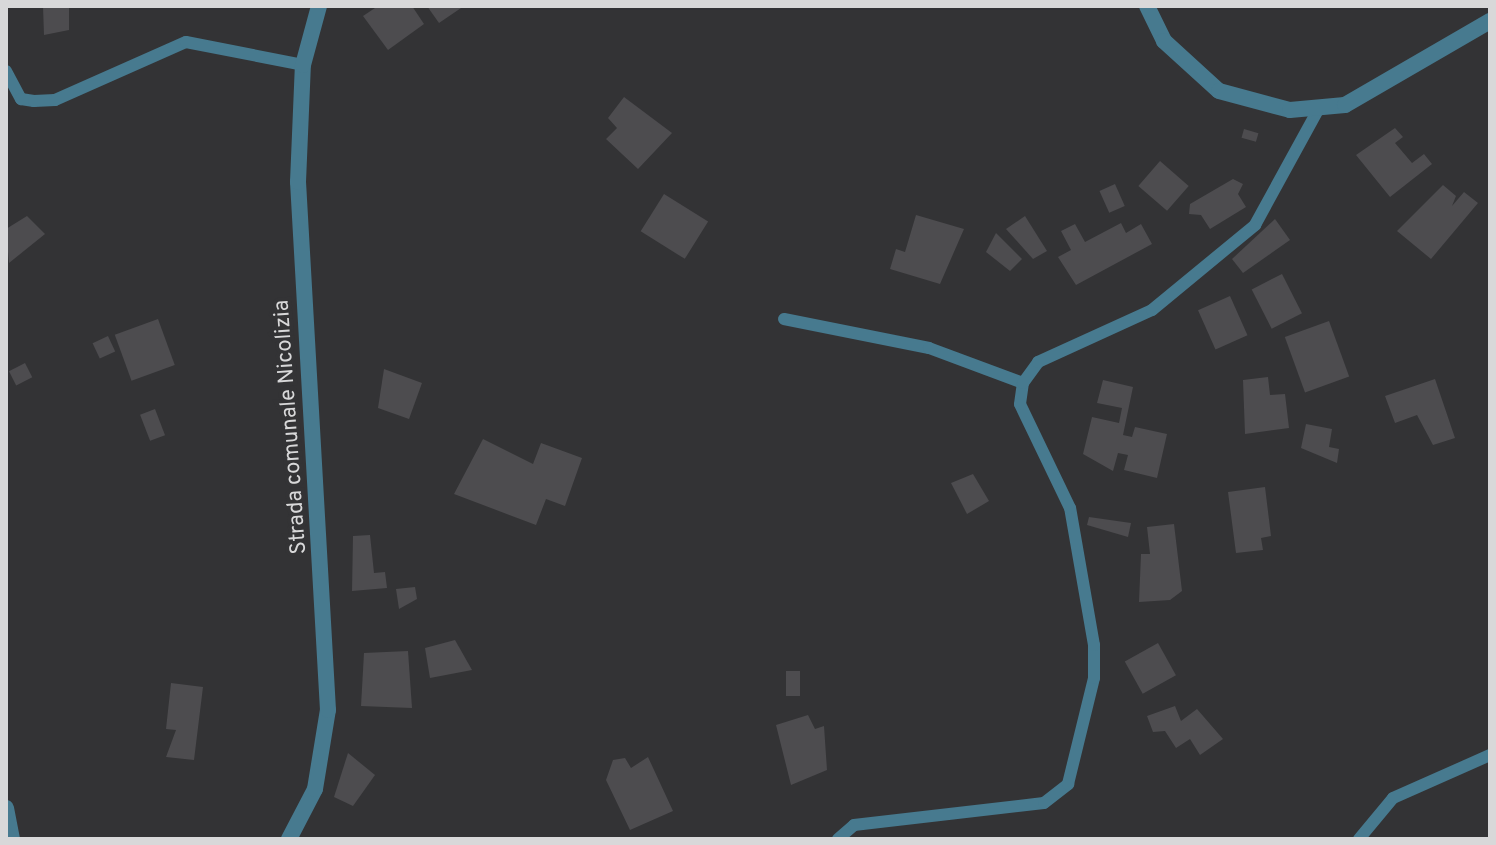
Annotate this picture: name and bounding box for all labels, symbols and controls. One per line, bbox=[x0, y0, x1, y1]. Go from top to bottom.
street label: Strada comunale Nicolizia bbox=[269, 299, 313, 555]

